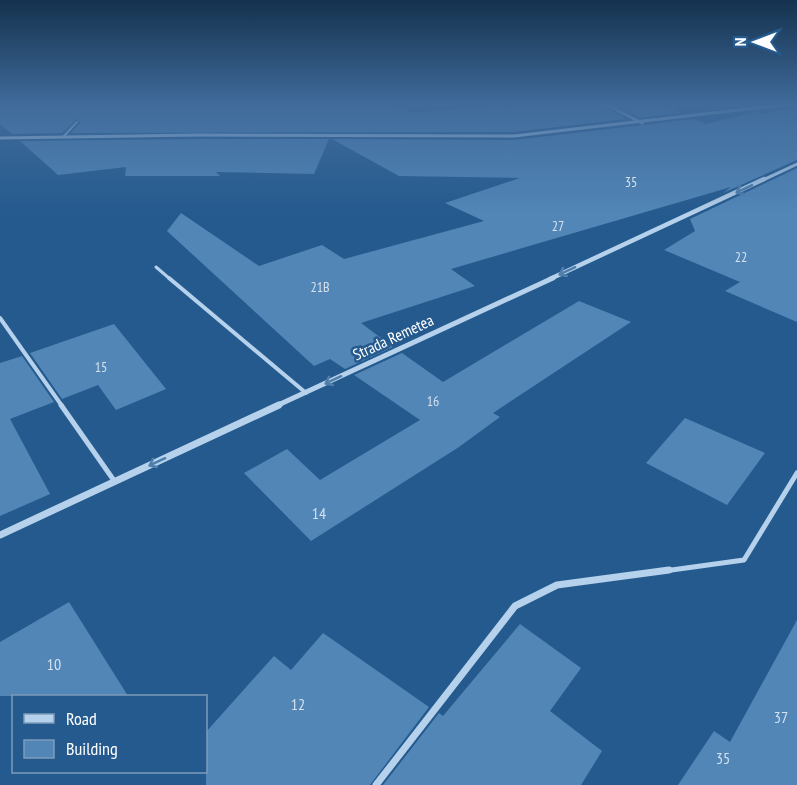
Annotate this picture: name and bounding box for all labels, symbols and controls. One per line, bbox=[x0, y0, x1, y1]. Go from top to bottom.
north arrow bbox=[725, 12, 785, 72]
text: N bbox=[730, 38, 750, 46]
house number: 35 bbox=[625, 173, 637, 191]
one-way arrow bbox=[735, 183, 753, 195]
house number: 27 bbox=[552, 217, 564, 235]
house number: 22 bbox=[735, 248, 747, 266]
one-way arrow bbox=[559, 265, 577, 277]
house number: 21B bbox=[310, 278, 330, 296]
street label: Strada Remetea bbox=[349, 310, 437, 364]
house number: 15 bbox=[95, 358, 107, 376]
one-way arrow bbox=[325, 374, 343, 386]
house number: 16 bbox=[427, 392, 439, 410]
one-way arrow bbox=[148, 457, 166, 469]
house number: 14 bbox=[312, 503, 326, 523]
house number: 10 bbox=[47, 654, 61, 674]
house number: 12 bbox=[291, 694, 305, 714]
legend bbox=[12, 695, 207, 773]
text: Road bbox=[66, 707, 97, 730]
house number: 37 bbox=[774, 707, 788, 727]
text: Building bbox=[66, 737, 118, 760]
house number: 35 bbox=[716, 748, 730, 768]

